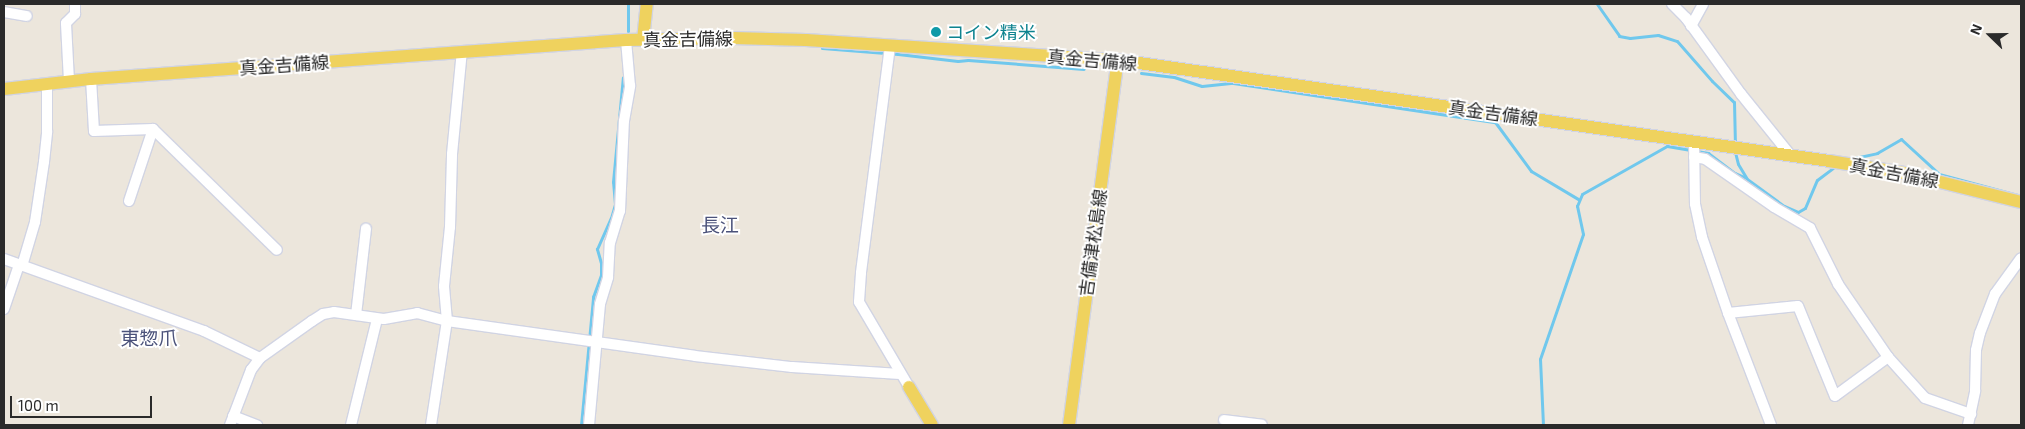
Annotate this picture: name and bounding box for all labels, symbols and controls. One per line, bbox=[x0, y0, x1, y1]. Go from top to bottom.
north arrow bbox=[1965, 10, 2015, 60]
place label: コイン精米 bbox=[946, 21, 1036, 43]
text: N bbox=[1966, 21, 1985, 37]
marker: コイン精米 bbox=[930, 26, 942, 38]
street label: 真金吉備線 bbox=[643, 27, 733, 51]
street label: 真金吉備線 bbox=[1046, 45, 1138, 75]
street label: 真金吉備線 bbox=[238, 51, 330, 79]
street label: 真金吉備線 bbox=[1447, 96, 1539, 130]
street label: 真金吉備線 bbox=[1848, 154, 1940, 192]
street label: 吉備津松島線 bbox=[1075, 188, 1111, 298]
district label: 長江 bbox=[701, 214, 739, 236]
district label: 東惣爪 bbox=[121, 327, 177, 349]
scale bar bbox=[12, 386, 155, 418]
text: 100 m bbox=[18, 396, 59, 414]

